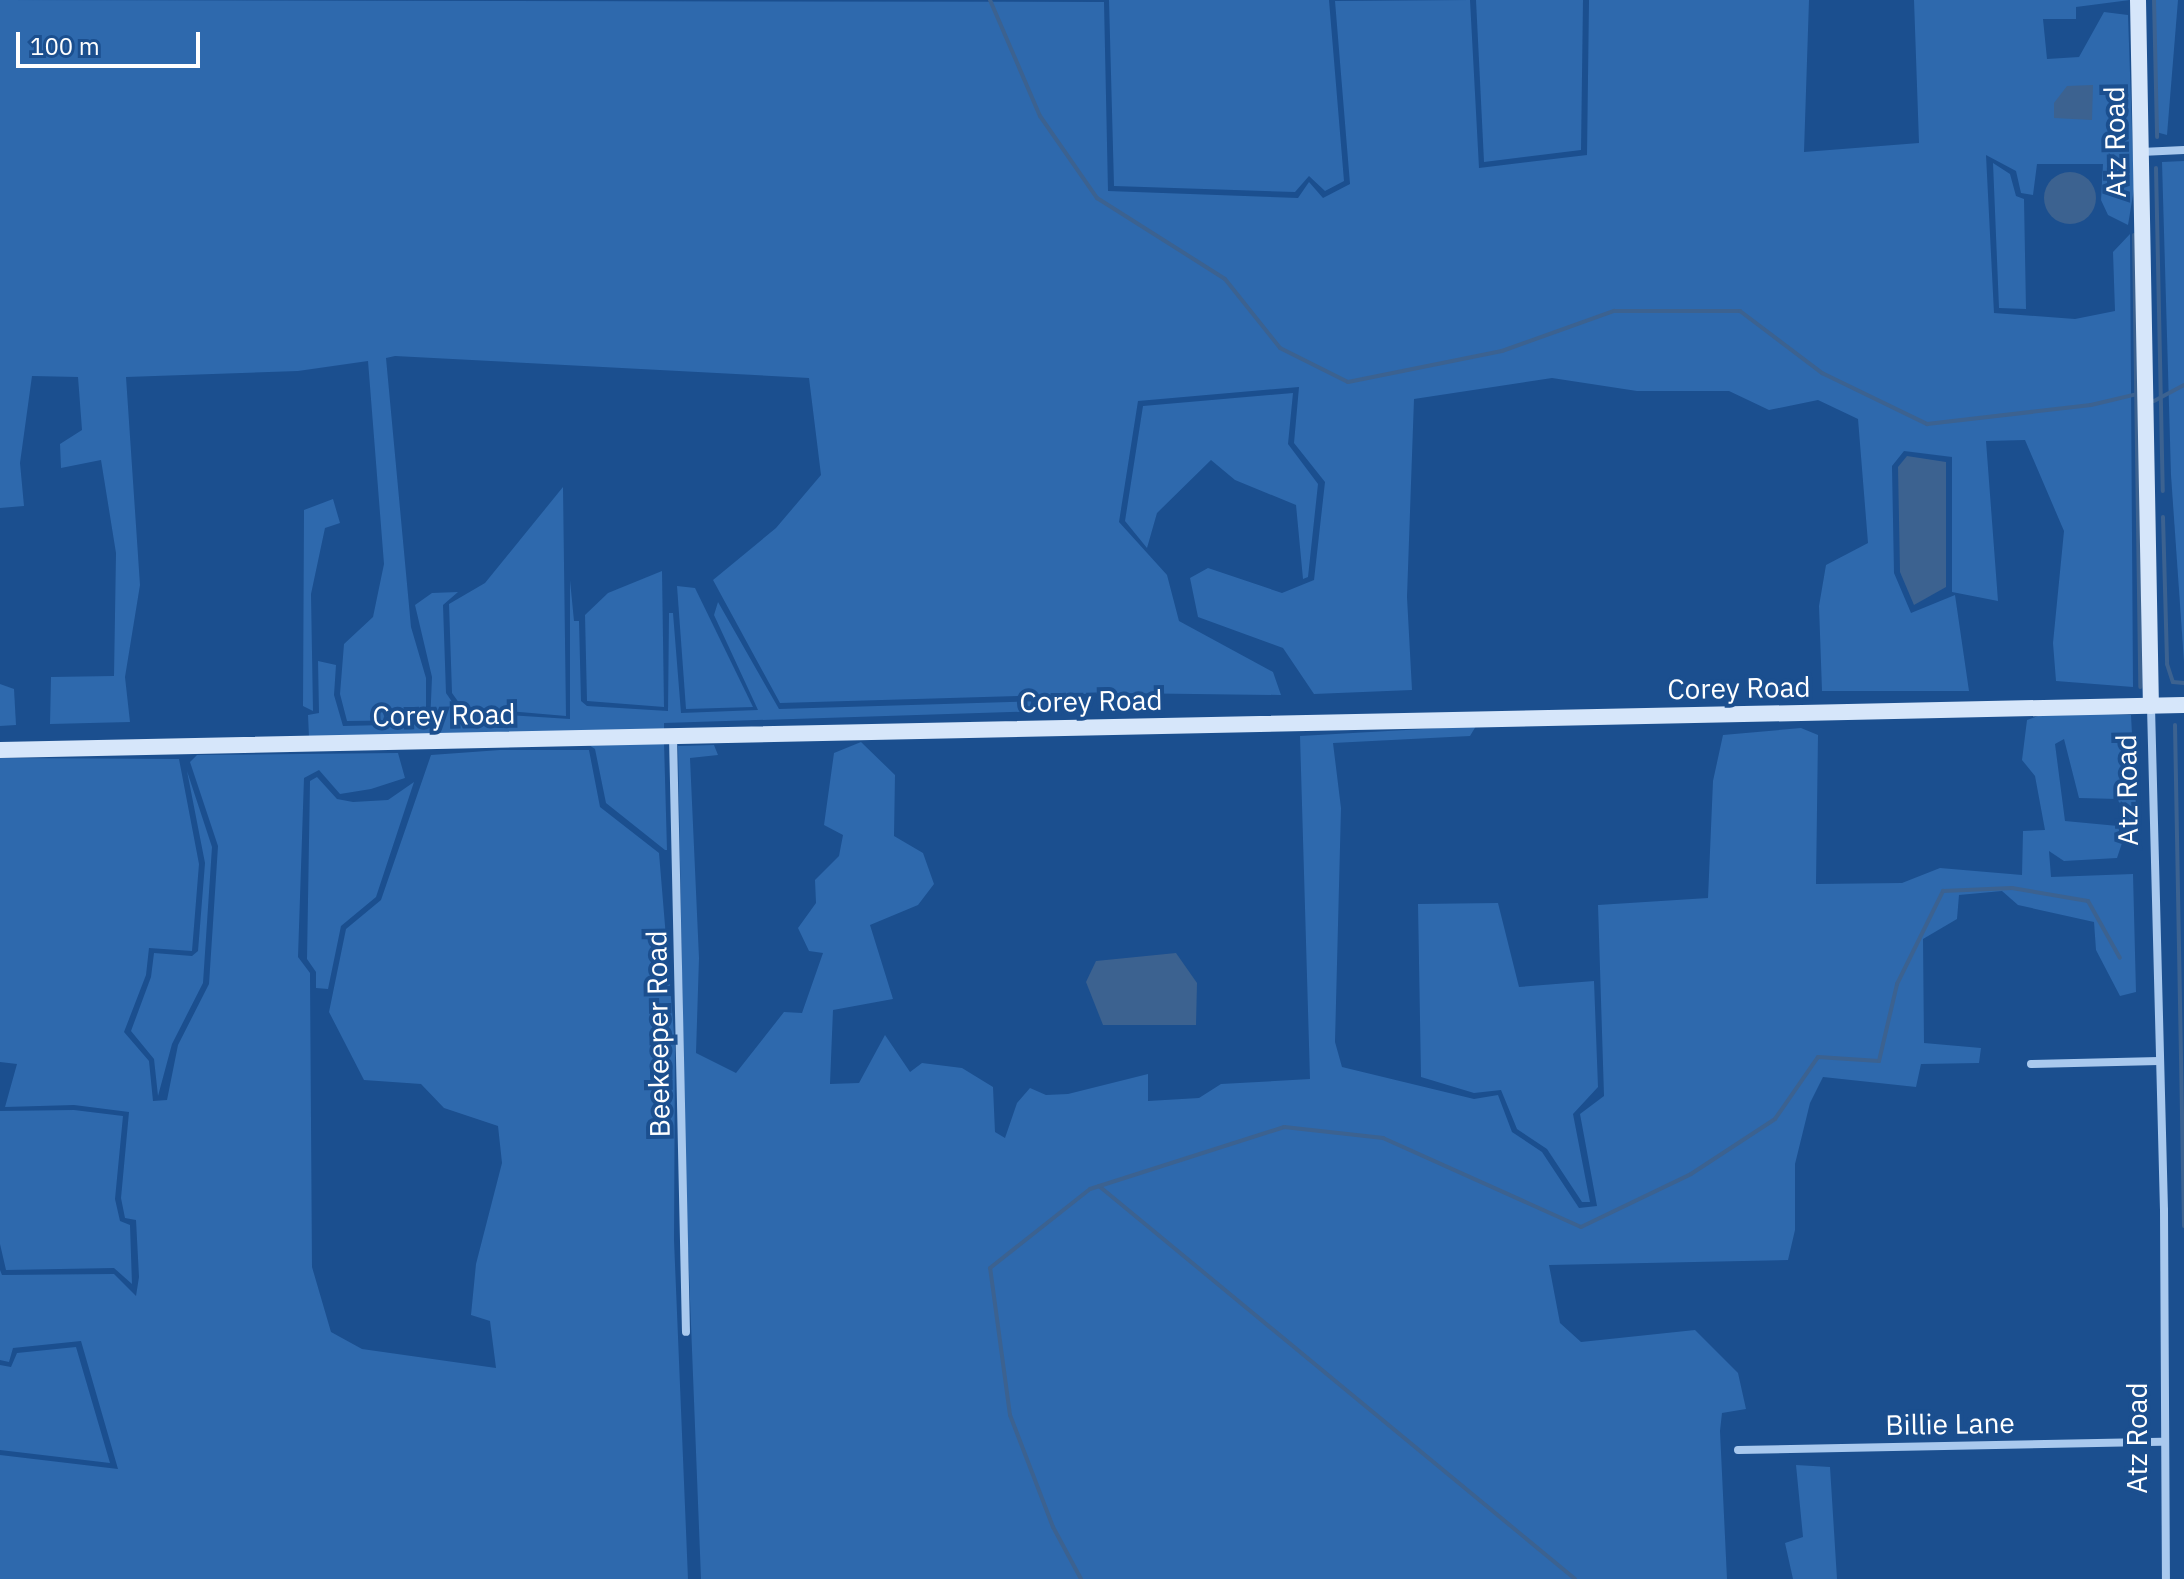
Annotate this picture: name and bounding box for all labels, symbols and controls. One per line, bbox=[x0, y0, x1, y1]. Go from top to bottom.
scale bar bbox=[20, 16, 204, 66]
text: 100 m bbox=[30, 30, 100, 62]
street label: Atz Road bbox=[2097, 86, 2133, 198]
street label: Corey Road bbox=[1667, 670, 1811, 706]
street label: Corey Road bbox=[1019, 683, 1163, 719]
street label: Corey Road bbox=[372, 697, 516, 733]
street label: Atz Road bbox=[2109, 734, 2145, 846]
street label: Beekeeper Road bbox=[639, 930, 677, 1138]
street label: Atz Road bbox=[2120, 1382, 2154, 1494]
street label: Billie Lane bbox=[1885, 1406, 2015, 1442]

